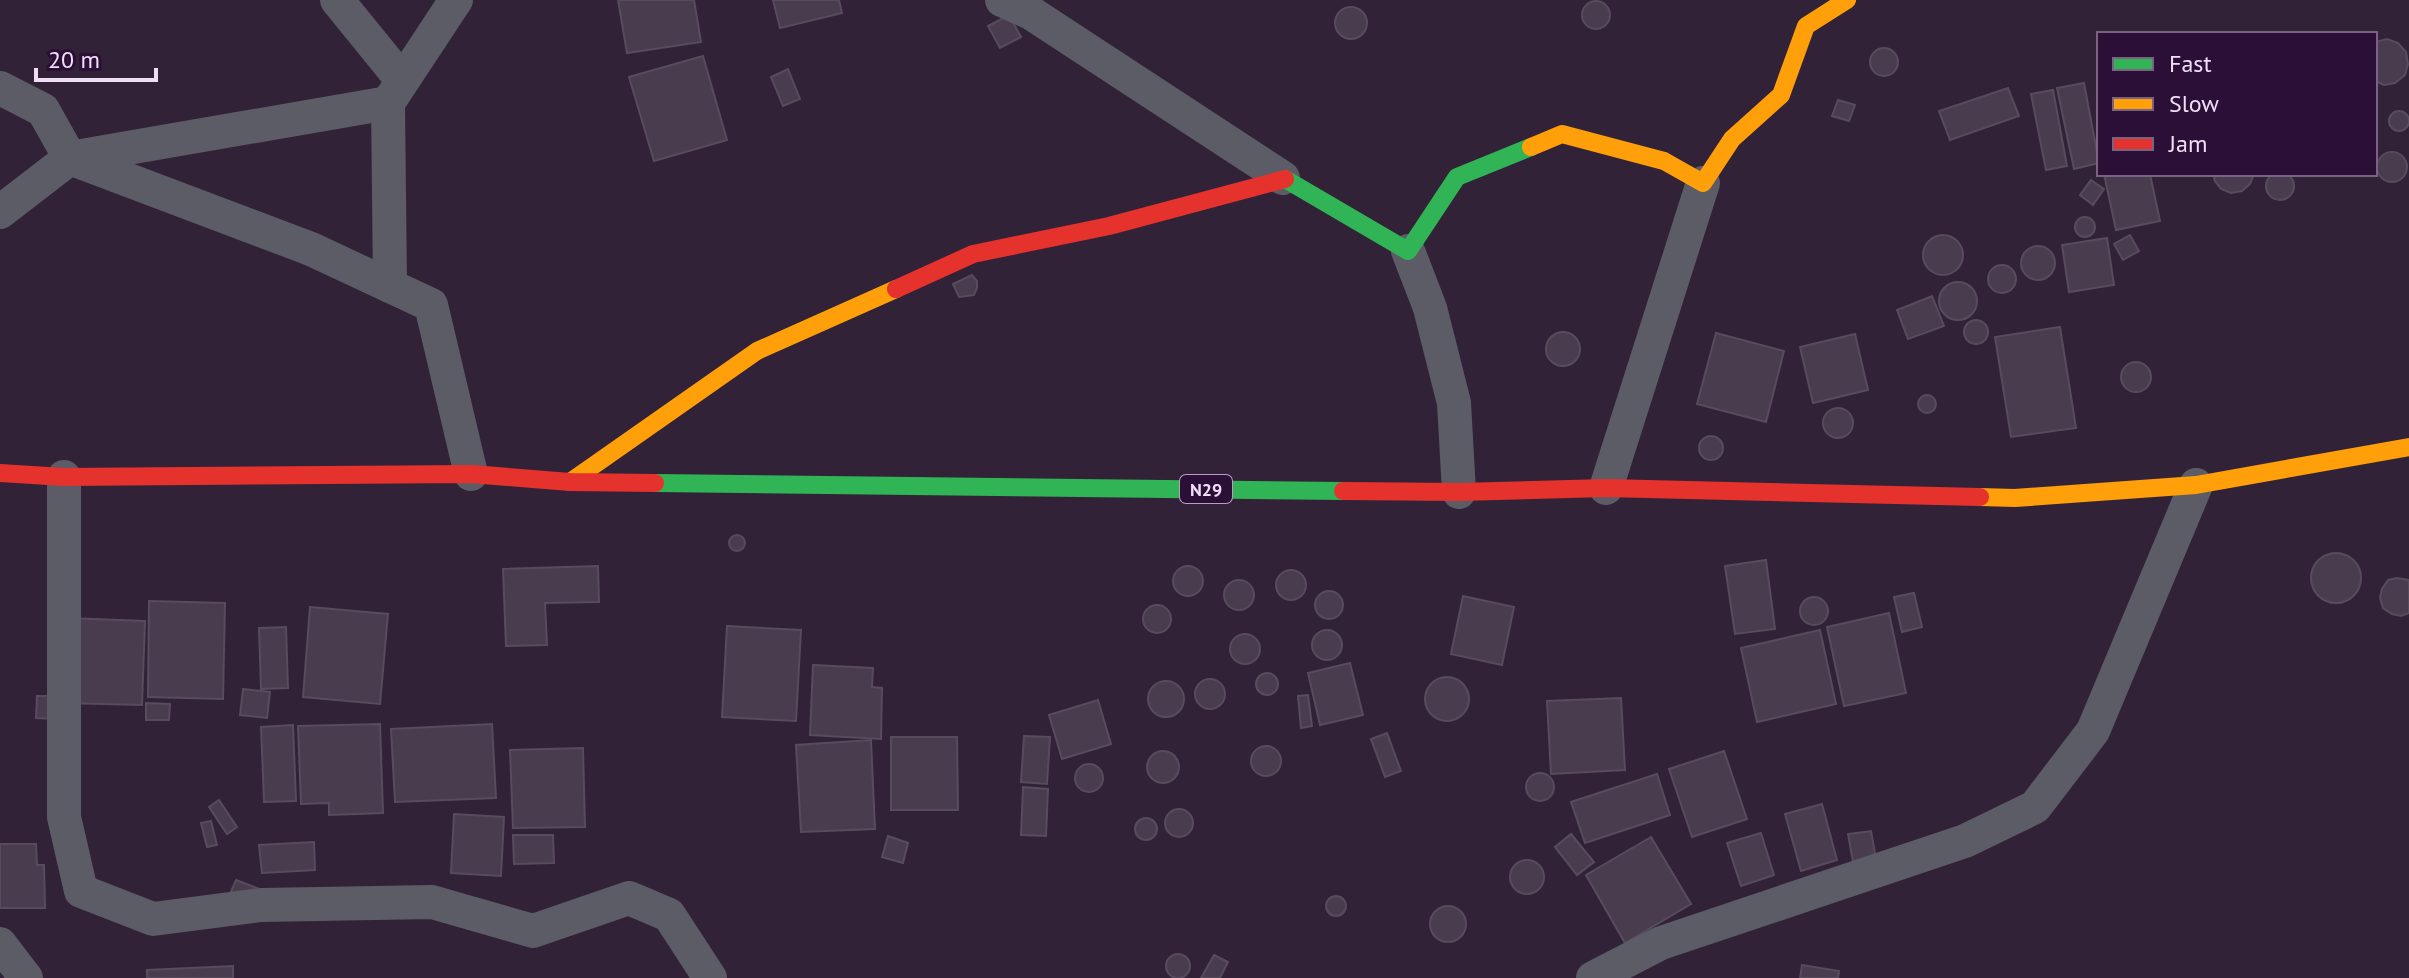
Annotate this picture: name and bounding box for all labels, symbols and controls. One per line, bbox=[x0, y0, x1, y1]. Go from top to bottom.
scale bar bbox=[36, 32, 156, 82]
legend bbox=[2097, 32, 2377, 176]
text: 20 m bbox=[48, 44, 100, 75]
text: Fast bbox=[2169, 48, 2212, 79]
text: Slow bbox=[2169, 88, 2219, 119]
text: Jam bbox=[2168, 128, 2207, 159]
road number: N29 bbox=[1180, 475, 1232, 503]

